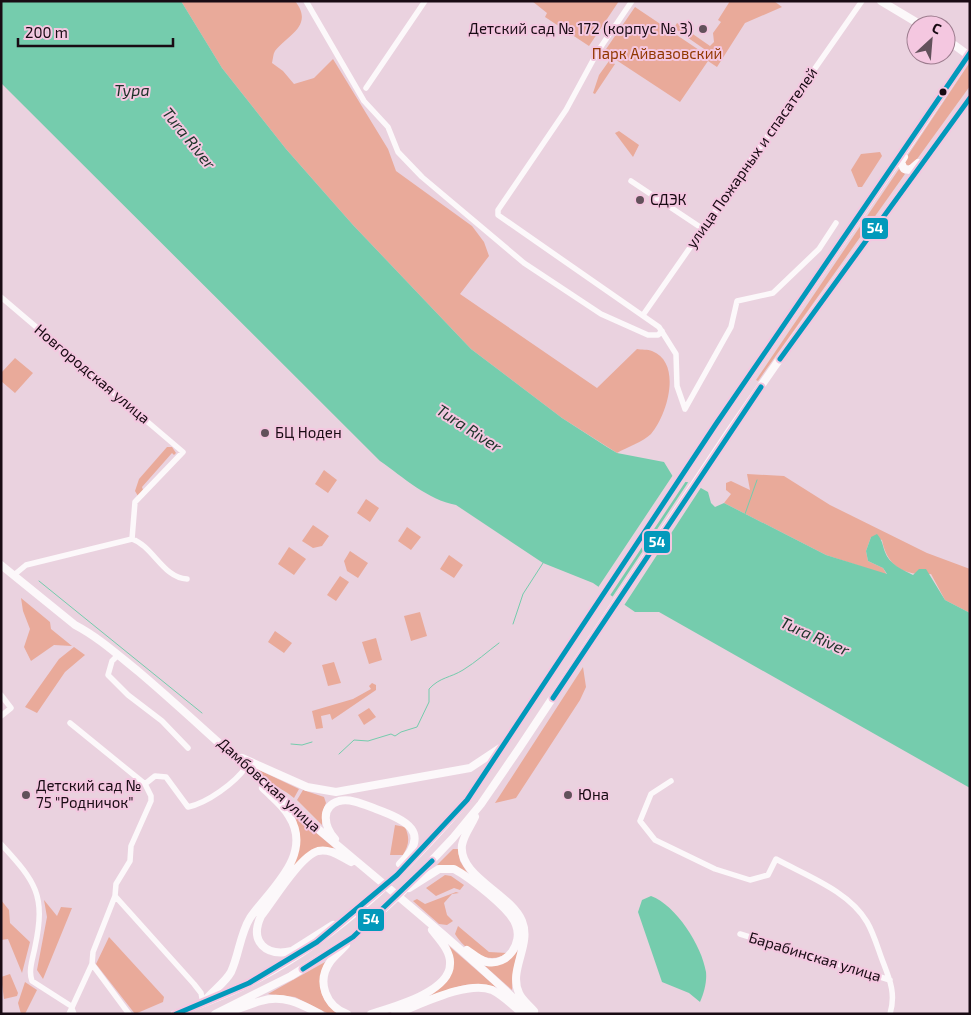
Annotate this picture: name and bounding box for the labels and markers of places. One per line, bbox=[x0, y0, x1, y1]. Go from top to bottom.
place label: Детский сад № 172 (корпус № 3) bbox=[469, 19, 693, 38]
marker: Детский сад № 172 (корпус № 3) bbox=[697, 23, 709, 35]
unlabelled marker bbox=[938, 87, 948, 97]
place label: СДЭК bbox=[650, 190, 687, 208]
marker: СДЭК bbox=[634, 194, 646, 206]
place label: БЦ Ноден bbox=[275, 423, 342, 441]
marker: БЦ Ноден bbox=[259, 427, 271, 439]
place label: Детский сад № 75 "Родничок" bbox=[36, 776, 142, 811]
place label: Юна bbox=[578, 785, 609, 803]
marker: Детский сад № 75 "Родничок" bbox=[20, 789, 32, 801]
marker: Юна bbox=[562, 789, 574, 801]

